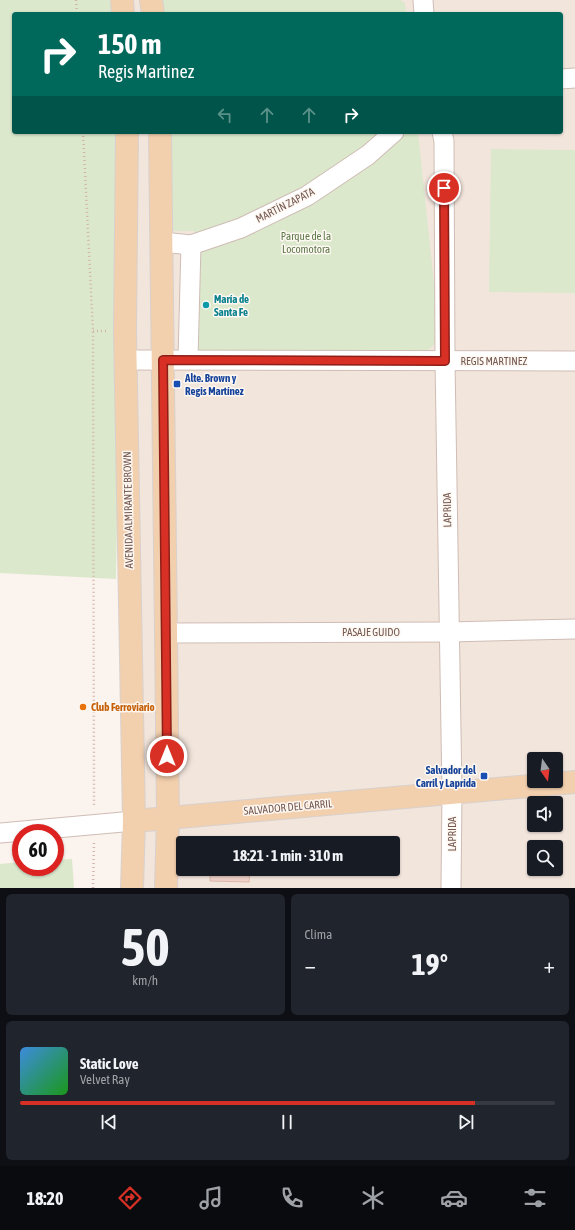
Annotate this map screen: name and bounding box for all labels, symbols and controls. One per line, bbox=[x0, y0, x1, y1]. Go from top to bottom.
icon: right bbox=[32, 28, 84, 80]
text: 150 m bbox=[98, 28, 161, 60]
text: Regis Martinez bbox=[98, 61, 194, 82]
icon: left bbox=[214, 104, 236, 126]
icon: ahead bbox=[256, 104, 278, 126]
icon: ahead bbox=[298, 104, 320, 126]
icon: right bbox=[340, 104, 362, 126]
pin bbox=[427, 171, 461, 205]
icon: arrive bbox=[433, 177, 455, 199]
street label: MARTÍN ZAPATA bbox=[254, 185, 317, 225]
park label: Parque de la Locomotora bbox=[281, 230, 331, 255]
place label: María de Santa Fe bbox=[214, 293, 249, 318]
marker: María de Santa Fe bbox=[201, 300, 211, 310]
street label: REGIS MARTINEZ bbox=[461, 355, 528, 367]
place label: Alte. Brown y Regis Martínez bbox=[184, 372, 244, 397]
marker: Alte. Brown y Regis Martínez bbox=[172, 379, 182, 389]
street label: AVENIDA ALMIRANTE BROWN bbox=[121, 451, 135, 569]
street label: LAPRIDA bbox=[441, 492, 453, 528]
street label: PASAJE GUIDO bbox=[342, 626, 400, 638]
place label: Club Ferroviario bbox=[91, 701, 155, 713]
marker: Club Ferroviario bbox=[78, 702, 88, 712]
position arrow bbox=[146, 735, 188, 777]
north arrow bbox=[527, 752, 563, 788]
map controls bbox=[527, 752, 563, 876]
place label: Salvador del Carril y Laprida bbox=[416, 764, 477, 789]
marker: Salvador del Carril y Laprida bbox=[479, 771, 489, 781]
button: sound bbox=[527, 796, 563, 832]
street label: SALVADOR DEL CARRIL bbox=[243, 797, 334, 817]
street label: LAPRIDA bbox=[446, 816, 458, 851]
speed limit sign: 60 bbox=[12, 824, 64, 876]
button: search bbox=[527, 840, 563, 876]
text: 18:21 · 1 min · 310 m bbox=[233, 847, 343, 864]
text: 50 bbox=[121, 917, 170, 977]
text: Clima bbox=[305, 927, 332, 942]
text: 19° bbox=[412, 947, 448, 981]
text: − bbox=[305, 952, 316, 978]
text: + bbox=[544, 952, 555, 978]
text: km/h bbox=[132, 973, 158, 988]
text: Static Love bbox=[80, 1055, 139, 1072]
text: Velvet Ray bbox=[80, 1072, 130, 1087]
icon: previous bbox=[98, 1111, 120, 1133]
icon: pause bbox=[276, 1111, 298, 1133]
icon: next bbox=[455, 1111, 477, 1133]
icon: directions bbox=[116, 1184, 144, 1212]
icon: music bbox=[197, 1184, 225, 1212]
icon: phone bbox=[278, 1184, 306, 1212]
icon: climate bbox=[359, 1184, 387, 1212]
icon: car bbox=[440, 1184, 468, 1212]
icon: filters bbox=[521, 1184, 549, 1212]
text: 18:20 bbox=[26, 1188, 63, 1209]

